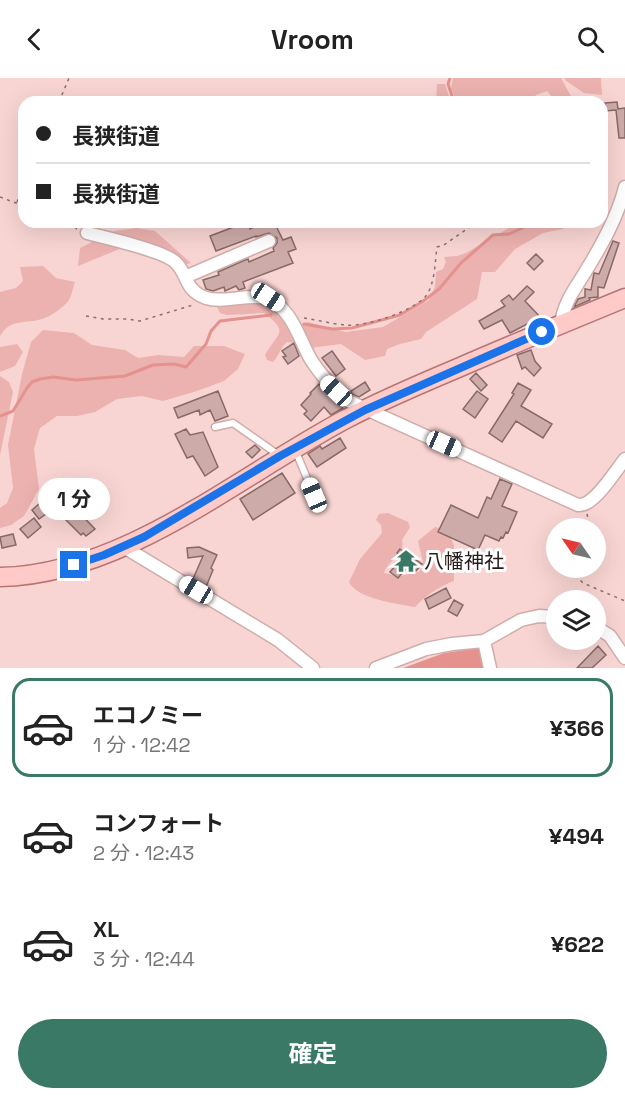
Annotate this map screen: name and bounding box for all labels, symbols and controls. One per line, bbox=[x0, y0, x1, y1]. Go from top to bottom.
text: Vroom bbox=[271, 22, 354, 57]
icon: back bbox=[18, 23, 51, 56]
icon: search bbox=[574, 23, 607, 56]
text: 長狭街道 bbox=[72, 122, 160, 150]
text: 長狭街道 bbox=[72, 180, 160, 208]
car bbox=[248, 280, 288, 314]
route start bbox=[528, 318, 555, 345]
car bbox=[317, 372, 355, 410]
car bbox=[424, 428, 464, 460]
car bbox=[299, 475, 329, 515]
callout: 1 分 bbox=[38, 478, 110, 520]
text: 1 分 bbox=[57, 486, 91, 512]
north arrow bbox=[546, 518, 606, 578]
map controls bbox=[546, 518, 606, 650]
temple icon: 八幡神社 bbox=[393, 548, 419, 574]
place label: 八幡神社 bbox=[424, 548, 504, 574]
route end bbox=[60, 551, 87, 578]
car bbox=[176, 573, 216, 607]
button: layers bbox=[546, 590, 606, 650]
icon: car bbox=[21, 701, 75, 755]
text: エコノミー bbox=[93, 701, 203, 729]
text: ¥366 bbox=[550, 714, 604, 742]
text: 1 分 · 12:42 bbox=[93, 732, 191, 758]
icon: car bbox=[21, 809, 75, 863]
text: コンフォート bbox=[93, 809, 224, 837]
text: ¥494 bbox=[549, 822, 604, 850]
text: 2 分 · 12:43 bbox=[93, 840, 194, 866]
text: XL bbox=[93, 915, 119, 943]
icon: car bbox=[21, 917, 75, 971]
text: ¥622 bbox=[551, 930, 604, 958]
text: 3 分 · 12:44 bbox=[93, 946, 195, 972]
button: 確定 bbox=[18, 1019, 607, 1088]

